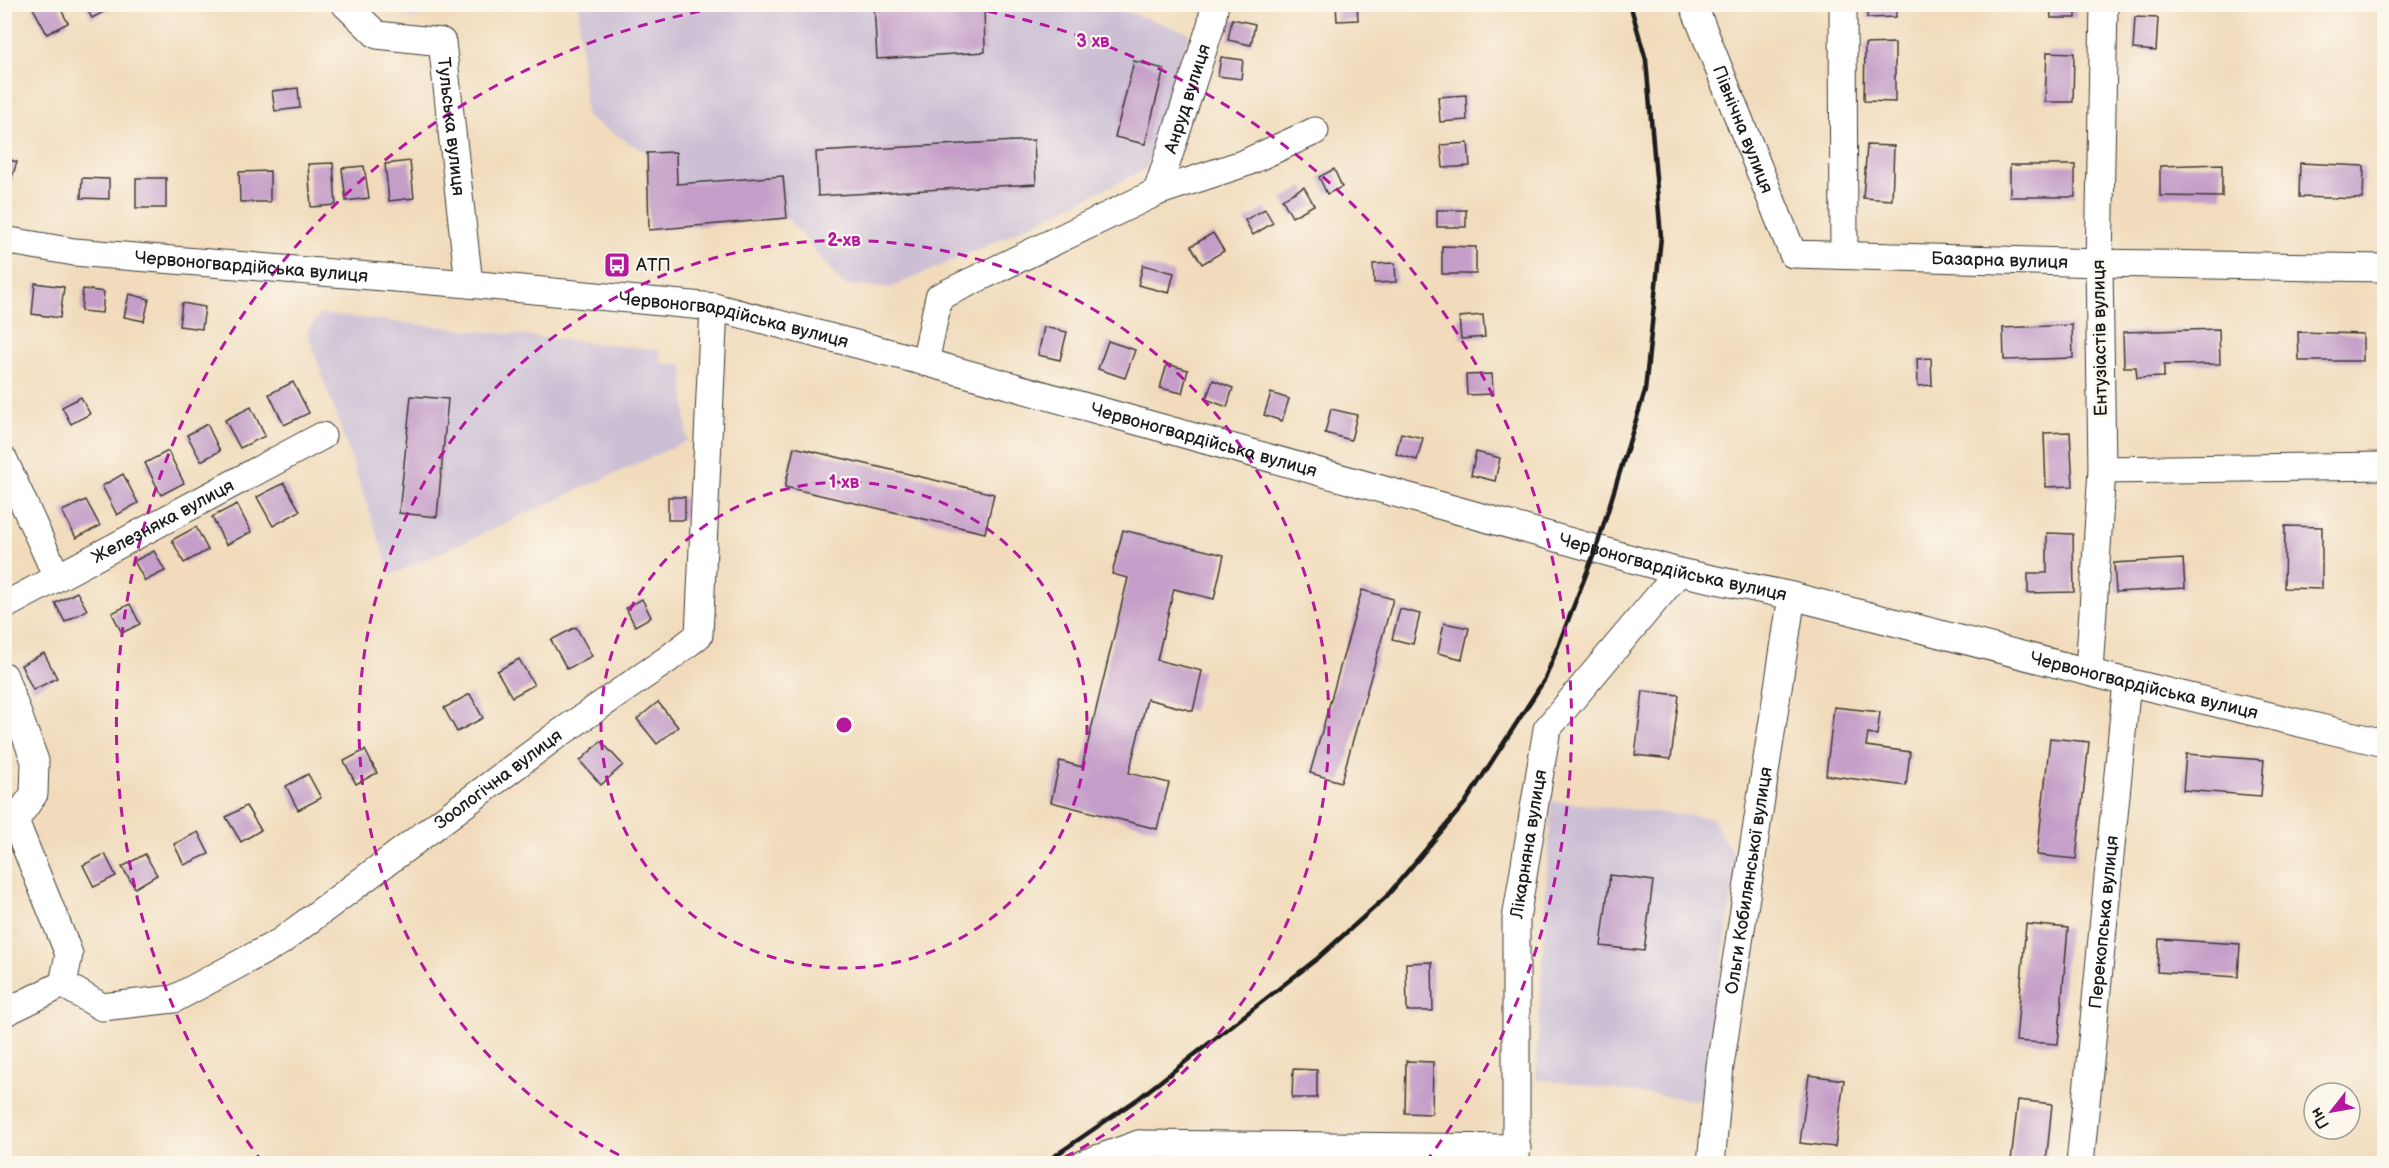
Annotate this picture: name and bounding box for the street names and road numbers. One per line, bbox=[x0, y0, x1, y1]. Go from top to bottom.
street label: Анруд вулиця bbox=[1159, 41, 1215, 157]
street label: Тульська вулиця bbox=[433, 56, 470, 197]
street label: Північна вулиця bbox=[1708, 62, 1778, 196]
street label: Червоногвардійська вулиця bbox=[134, 246, 369, 286]
street label: Базарна вулиця bbox=[1931, 248, 2068, 273]
street label: Ентузіастів вулиця bbox=[2088, 259, 2112, 417]
street label: Червоногвардійська вулиця bbox=[618, 288, 851, 352]
street label: Червоногвардійська вулиця bbox=[1088, 398, 1320, 481]
street label: Железняка вулиця bbox=[88, 475, 238, 568]
street label: Червоногвардійська вулиця bbox=[1556, 529, 1789, 605]
street label: Червоногвардійська вулиця bbox=[2028, 647, 2260, 723]
street label: Зоологічна вулиця bbox=[430, 725, 566, 834]
street label: Ольги Кобилянської вулиця bbox=[1721, 765, 1776, 996]
street label: Лікарняна вулиця bbox=[1506, 768, 1551, 921]
street label: Перекопська вулиця bbox=[2085, 835, 2122, 1010]

